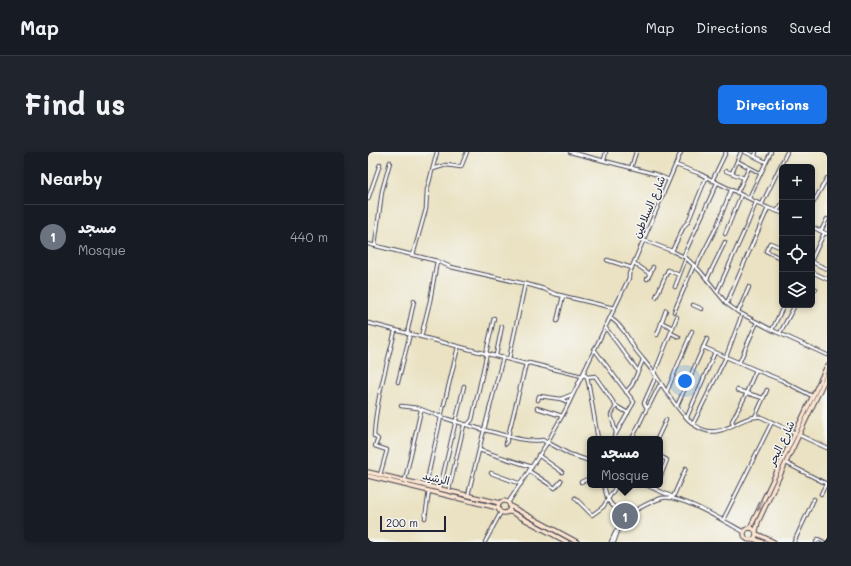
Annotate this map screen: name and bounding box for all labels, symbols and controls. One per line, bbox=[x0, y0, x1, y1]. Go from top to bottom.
text: Map bbox=[20, 15, 59, 40]
text: Map bbox=[646, 18, 674, 37]
text: Directions bbox=[696, 18, 767, 37]
text: Saved bbox=[789, 18, 831, 37]
button: Directions bbox=[718, 85, 827, 124]
text: Find us bbox=[24, 86, 125, 122]
map controls bbox=[779, 164, 815, 308]
button: + bbox=[779, 164, 815, 200]
text: Nearby bbox=[40, 167, 102, 189]
street label: شارع السلاطين bbox=[629, 173, 670, 241]
button: − bbox=[779, 200, 815, 236]
text: مسجد bbox=[78, 217, 116, 237]
text: 1 bbox=[50, 228, 56, 245]
text: 440 m bbox=[290, 228, 328, 245]
button: locate bbox=[779, 236, 815, 272]
text: Mosque bbox=[78, 241, 126, 258]
button: layers bbox=[779, 272, 815, 308]
your location bbox=[675, 371, 695, 391]
street label: شارع البحر bbox=[763, 418, 799, 469]
popup bbox=[587, 436, 663, 488]
text: مسجد bbox=[601, 442, 640, 462]
text: Mosque bbox=[601, 466, 649, 483]
street label: الرشيد bbox=[421, 467, 451, 488]
pin: 1 bbox=[612, 501, 638, 531]
one-way arrow bbox=[757, 501, 764, 512]
scale bar bbox=[380, 514, 446, 533]
text: 200 m bbox=[386, 515, 418, 530]

